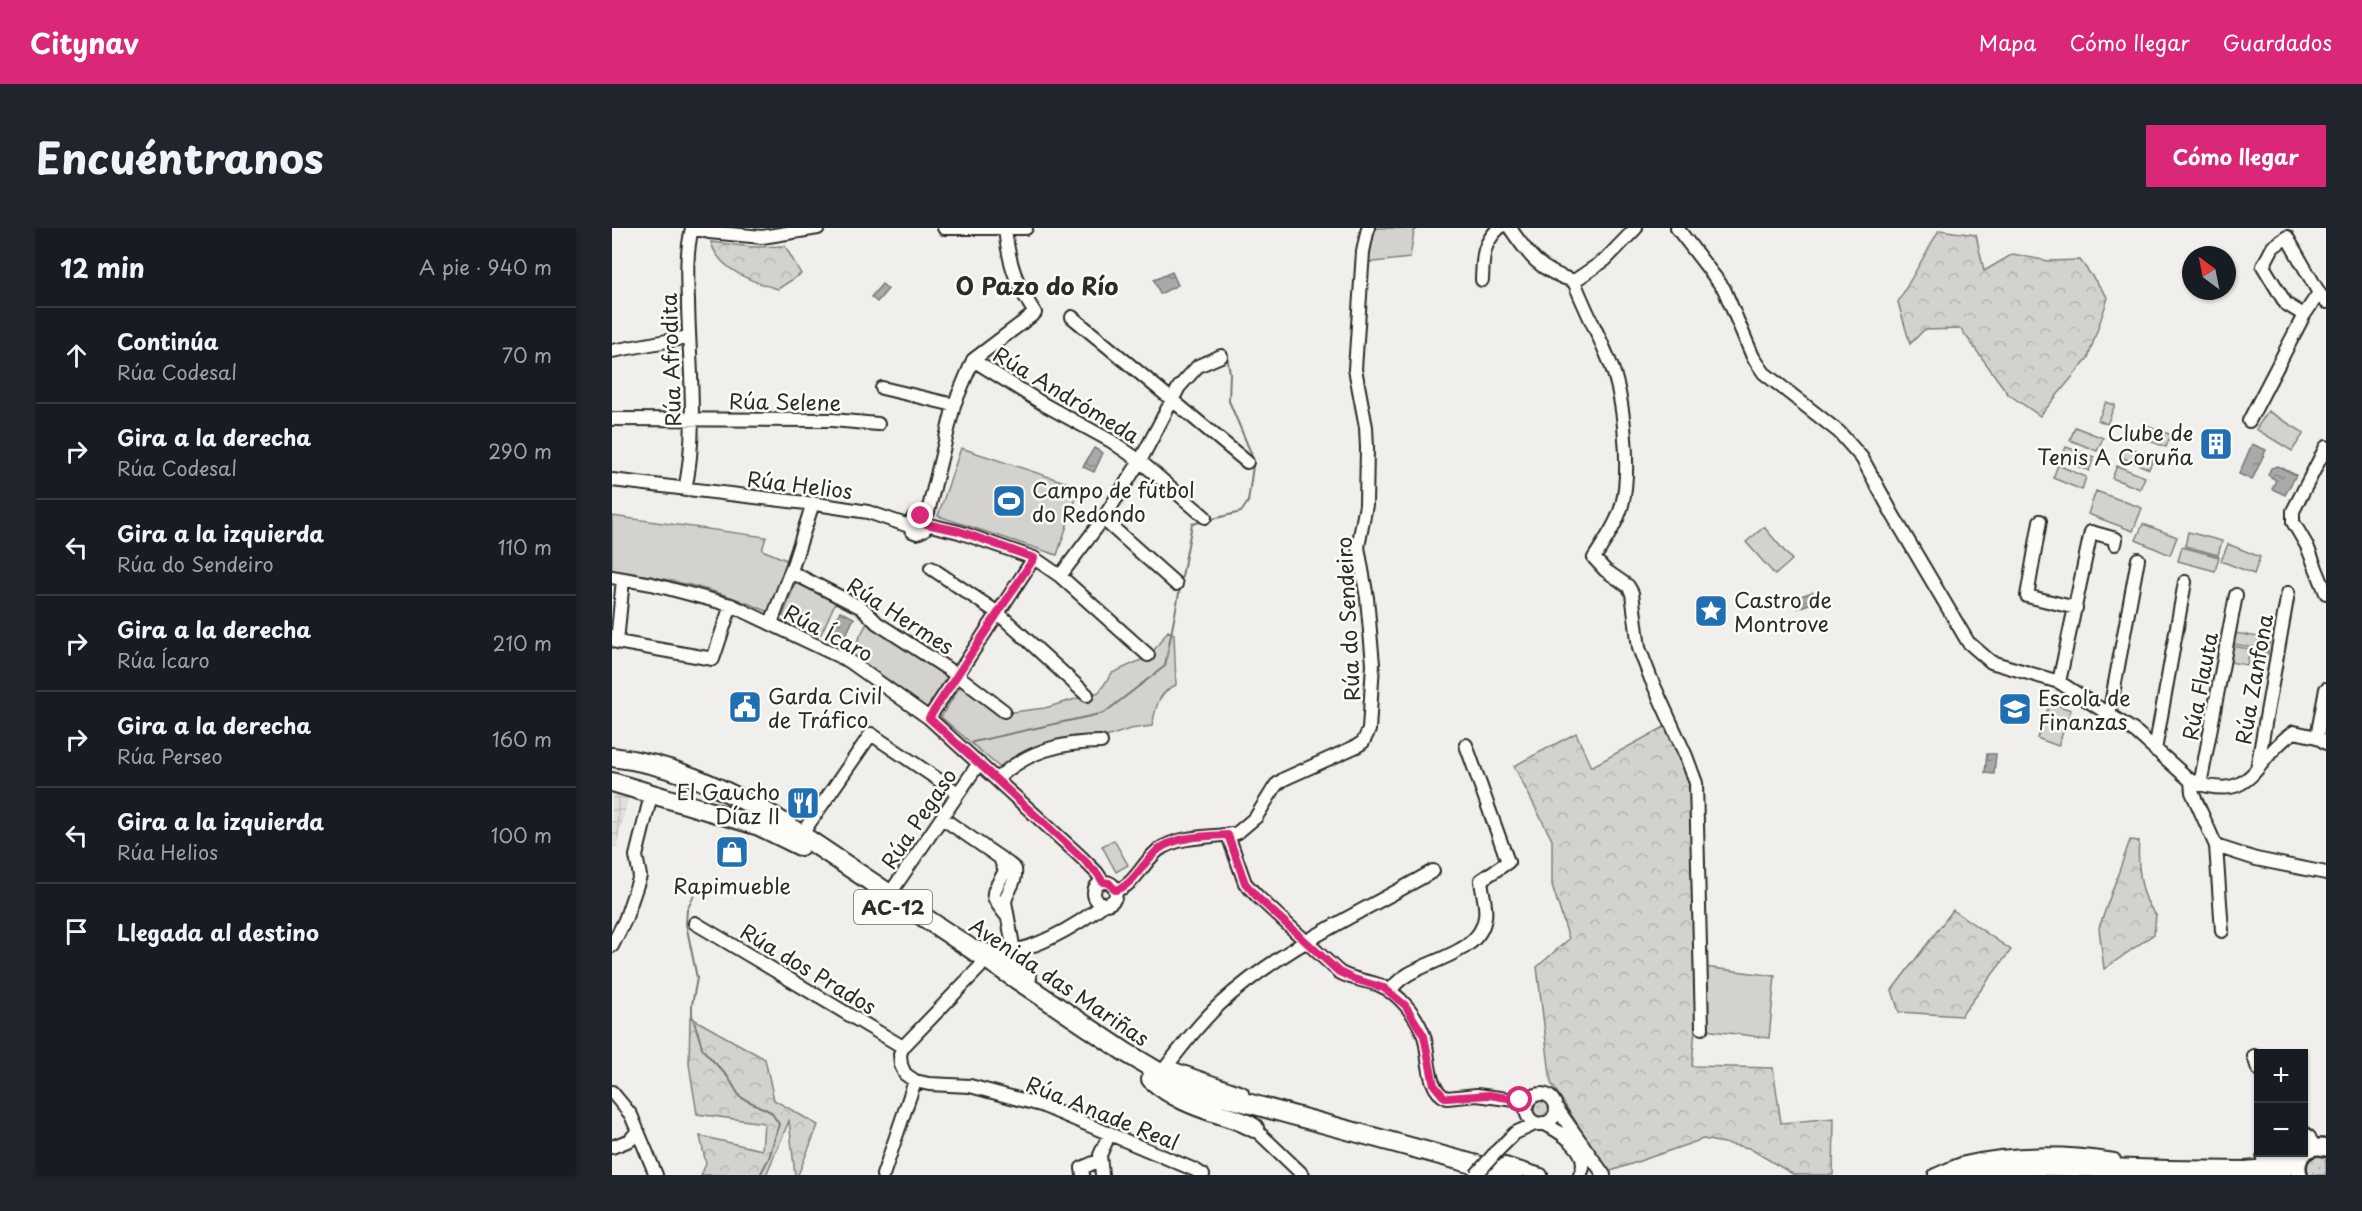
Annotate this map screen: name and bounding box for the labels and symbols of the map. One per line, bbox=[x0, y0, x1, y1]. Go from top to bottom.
north arrow bbox=[2182, 246, 2236, 300]
district label: O Pazo do Río bbox=[955, 267, 1119, 303]
street label: Rúa Afrodita bbox=[652, 292, 688, 427]
street label: Rúa Andrómeda bbox=[988, 338, 1146, 450]
street label: Rúa Selene bbox=[729, 384, 841, 418]
place label: Clube de Tenis A Coruña bbox=[2037, 416, 2194, 472]
building icon: Clube de Tenis A Coruña bbox=[2198, 426, 2234, 462]
street label: Rúa Helios bbox=[745, 462, 855, 506]
place label: Campo de fútbol do Redondo bbox=[1032, 473, 1195, 529]
sports icon: Campo de fútbol do Redondo bbox=[991, 483, 1027, 519]
route end bbox=[907, 502, 933, 528]
street label: Rúa do Sendeiro bbox=[1327, 536, 1367, 702]
street label: Rúa Hermes bbox=[841, 568, 961, 662]
place label: Castro de Montrove bbox=[1734, 583, 1832, 639]
place icon: Castro de Montrove bbox=[1693, 593, 1729, 629]
street label: Rúa Ícaro bbox=[779, 595, 879, 669]
street label: Rúa Zanfona bbox=[2226, 611, 2280, 747]
street label: Rúa Flauta bbox=[2173, 629, 2225, 743]
place label: Garda Civil de Tráfico bbox=[768, 679, 883, 735]
place label: Escola de Finanzas bbox=[2038, 681, 2131, 737]
public building icon: Garda Civil de Tráfico bbox=[727, 689, 763, 725]
school or university icon: Escola de Finanzas bbox=[1997, 691, 2033, 727]
street label: Rúa Pegaso bbox=[872, 761, 964, 875]
place label: El Gaucho Díaz II bbox=[677, 775, 780, 831]
restaurant icon: El Gaucho Díaz II bbox=[785, 785, 821, 821]
shop icon: Rapimueble bbox=[714, 834, 750, 870]
place label: Rapimueble bbox=[673, 869, 791, 901]
road number: AC-12 bbox=[854, 890, 932, 924]
street label: Avenida das Mariñas bbox=[964, 909, 1156, 1053]
street label: Rúa dos Prados bbox=[735, 915, 883, 1021]
street label: Rúa Anade Real bbox=[1022, 1067, 1184, 1157]
route start bbox=[1506, 1086, 1532, 1112]

